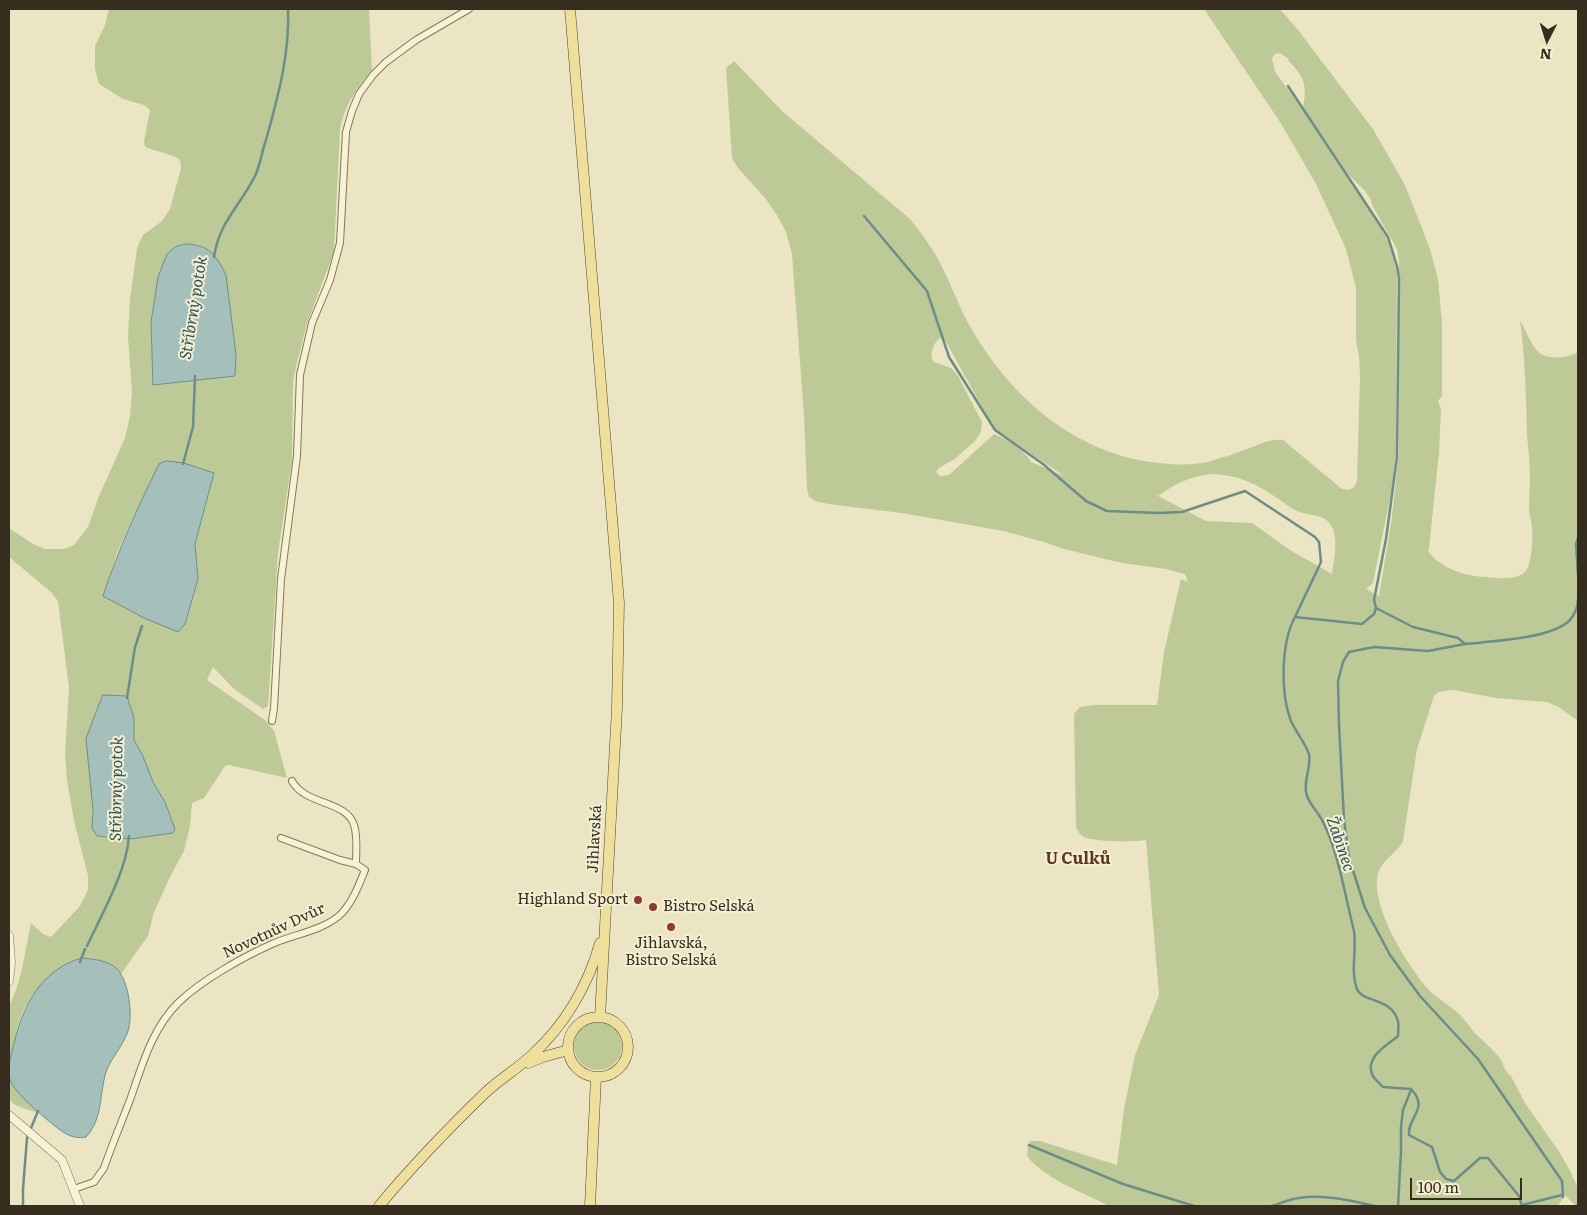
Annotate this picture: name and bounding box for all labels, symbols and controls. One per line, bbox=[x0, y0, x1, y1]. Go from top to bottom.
north arrow bbox=[1522, 15, 1572, 65]
text: N bbox=[1539, 44, 1552, 65]
water label: Stříbrný potok bbox=[176, 255, 212, 361]
water label: Stříbrný potok bbox=[106, 737, 128, 841]
street label: Jihlavská bbox=[584, 804, 606, 874]
water label: Žabinec bbox=[1322, 814, 1358, 874]
district label: U Culků bbox=[1046, 849, 1110, 869]
place label: Highland Sport bbox=[517, 891, 628, 909]
marker: Highland Sport bbox=[632, 894, 644, 906]
place label: Bistro Selská bbox=[663, 898, 755, 916]
street label: Novotnův Dvůr bbox=[220, 900, 328, 962]
marker: Bistro Selská bbox=[647, 901, 659, 913]
marker: Jihlavská, Bistro Selská bbox=[665, 921, 677, 933]
place label: Jihlavská, Bistro Selská bbox=[625, 935, 717, 970]
scale bar bbox=[1412, 1168, 1524, 1200]
text: 100 m bbox=[1418, 1175, 1459, 1198]

